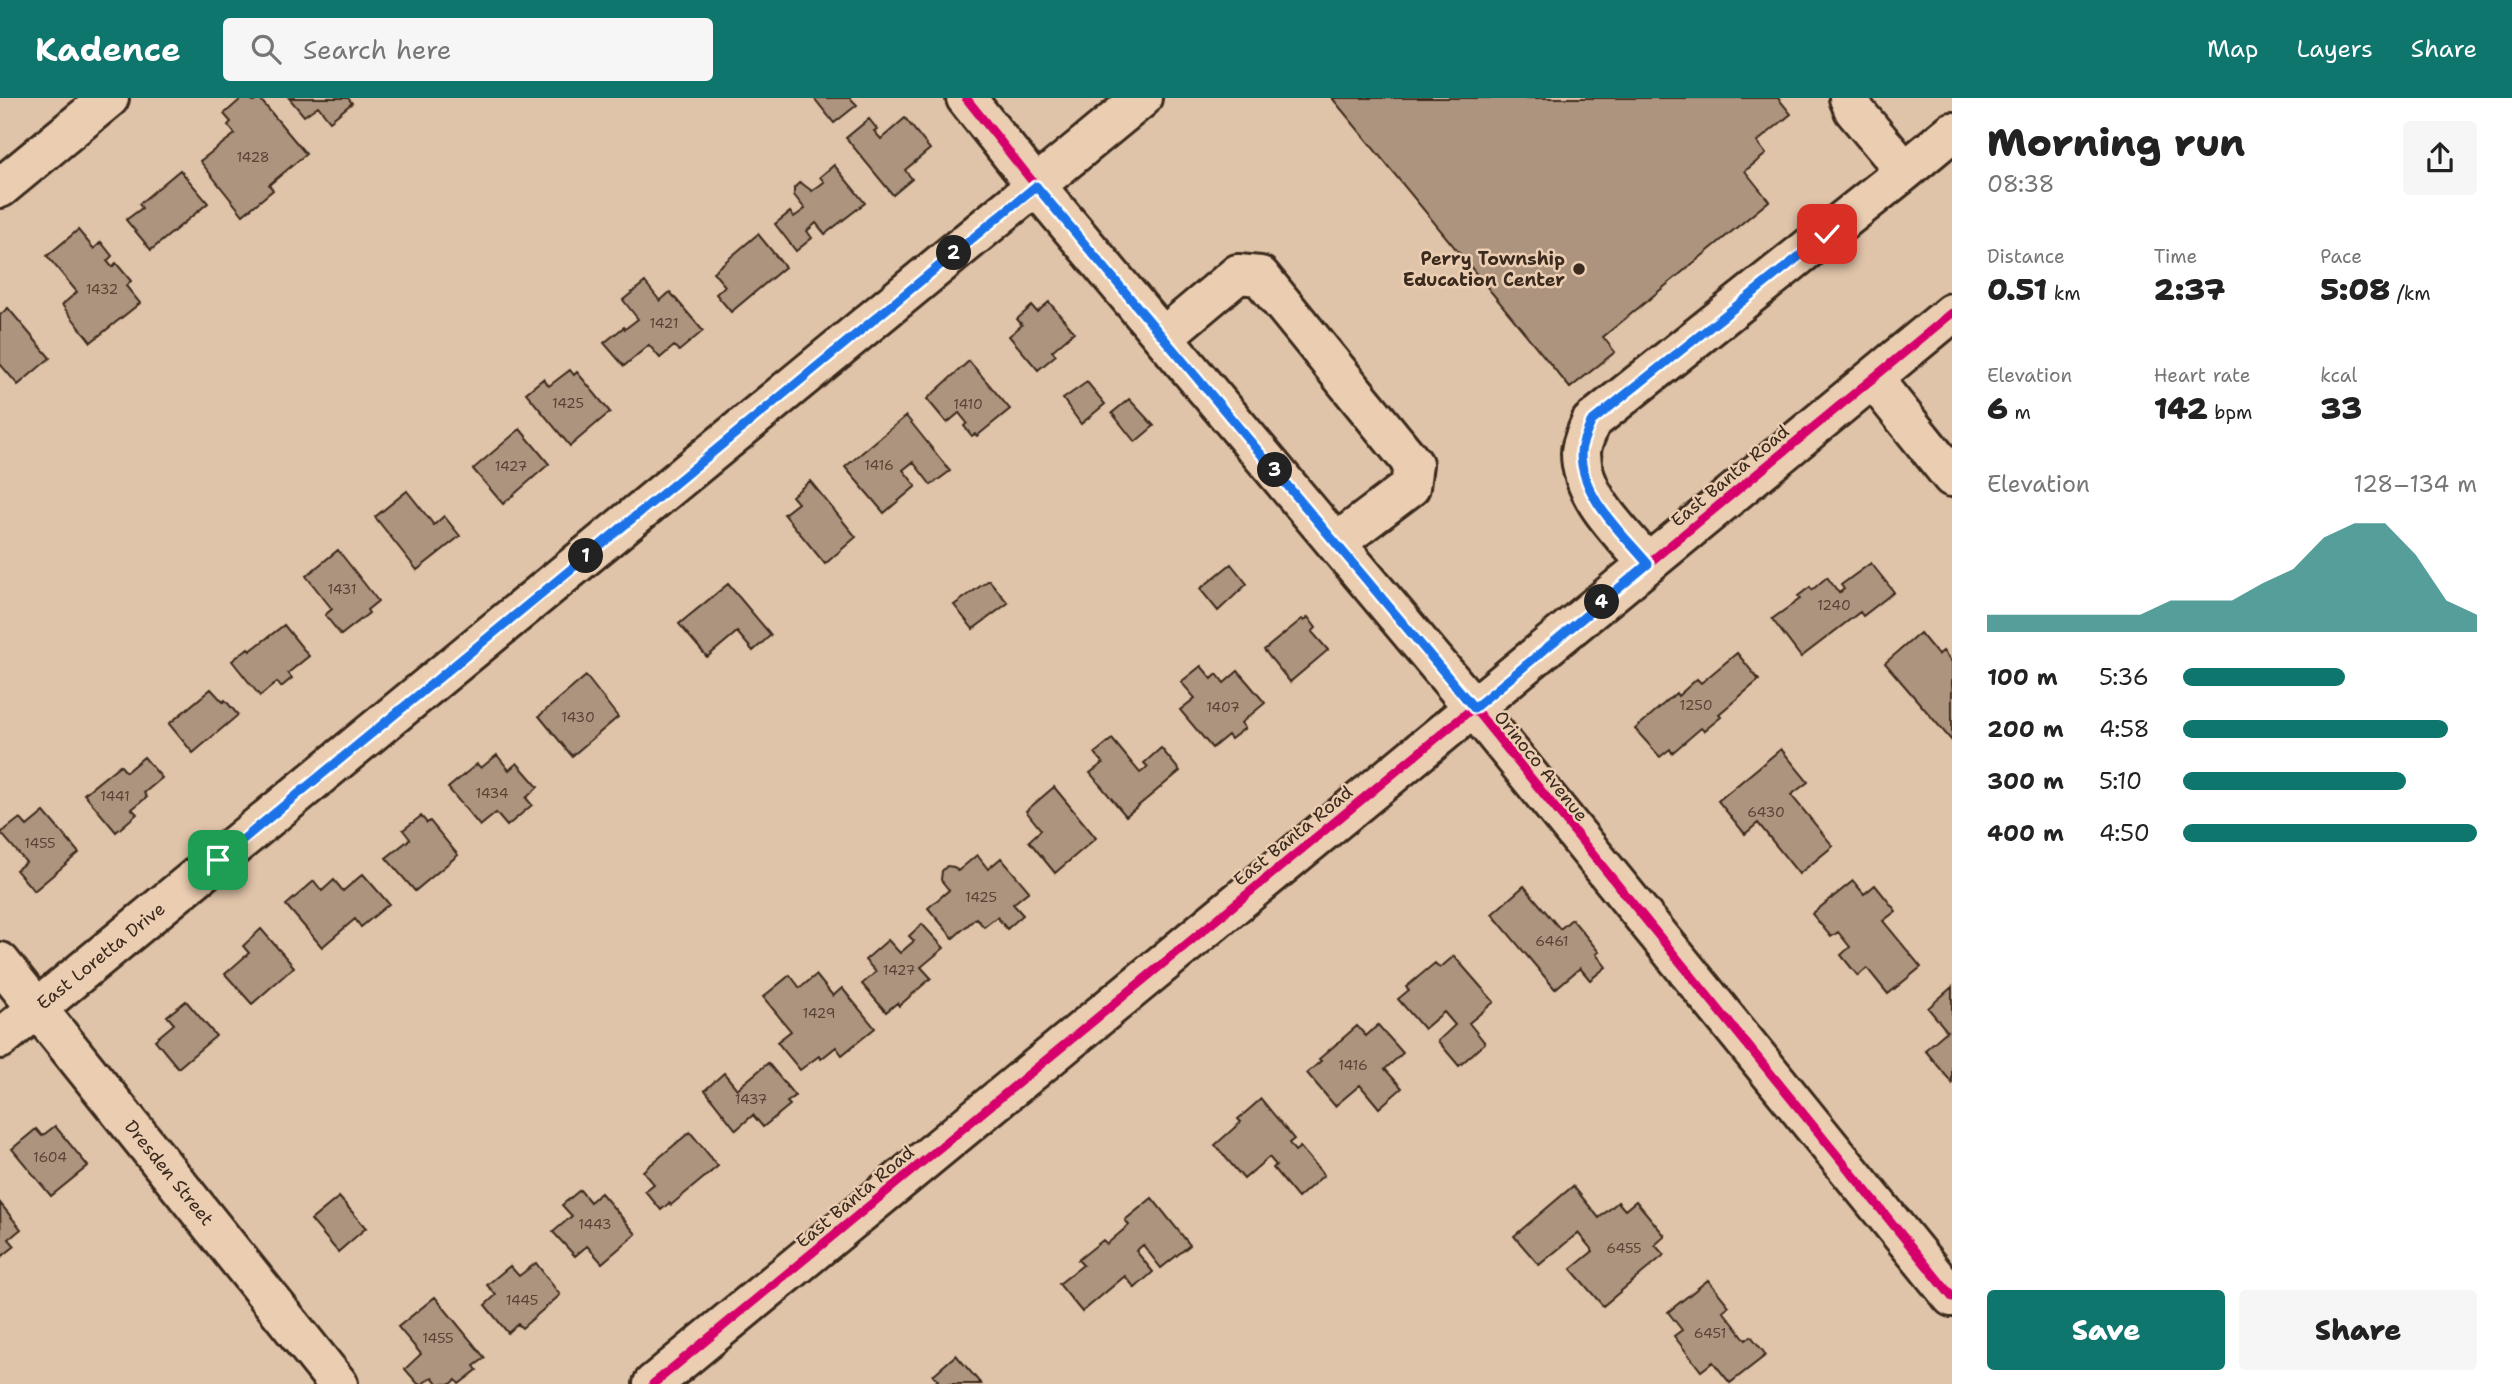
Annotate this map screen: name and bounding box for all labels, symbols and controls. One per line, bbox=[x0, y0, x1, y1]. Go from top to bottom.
search box bbox=[223, 18, 713, 81]
text: Kadence bbox=[35, 27, 181, 72]
icon: search bbox=[247, 30, 285, 68]
text: Search here bbox=[303, 32, 451, 67]
text: Map bbox=[2207, 33, 2258, 65]
text: Layers bbox=[2296, 33, 2373, 65]
text: Share bbox=[2411, 33, 2477, 65]
text: Morning run bbox=[1987, 117, 2245, 168]
button: share bbox=[2403, 121, 2477, 195]
house number: 1428 bbox=[236, 148, 270, 166]
text: 08:38 bbox=[1987, 169, 2055, 199]
pin bbox=[1797, 204, 1857, 264]
icon: check bbox=[1808, 215, 1846, 253]
pin: 2 bbox=[936, 236, 972, 270]
text: 2 bbox=[947, 240, 960, 265]
text: Distance bbox=[1987, 244, 2065, 269]
text: Time bbox=[2154, 244, 2197, 269]
text: Pace bbox=[2320, 244, 2362, 269]
place label: Perry Township Education Center bbox=[1403, 247, 1565, 292]
marker: Perry Township Education Center bbox=[1571, 261, 1587, 277]
text: 0.51 bbox=[1987, 269, 2047, 310]
text: 2:37 bbox=[2154, 269, 2225, 310]
text: 5:08 bbox=[2320, 269, 2390, 310]
house number: 1432 bbox=[86, 280, 118, 298]
text: km bbox=[2047, 281, 2081, 306]
text: /km bbox=[2390, 281, 2431, 306]
house number: 1421 bbox=[650, 314, 679, 332]
text: Elevation bbox=[1987, 363, 2072, 388]
text: Heart rate bbox=[2154, 363, 2250, 388]
text: kcal bbox=[2320, 363, 2357, 388]
text: 6 bbox=[1987, 388, 2008, 429]
text: 142 bbox=[2154, 388, 2208, 429]
text: 33 bbox=[2320, 388, 2362, 429]
house number: 1425 bbox=[552, 394, 584, 412]
house number: 1410 bbox=[953, 395, 983, 413]
text: m bbox=[2008, 400, 2031, 425]
text: bpm bbox=[2208, 400, 2253, 425]
street label: East Banta Road bbox=[1666, 420, 1794, 532]
pin: 3 bbox=[1258, 452, 1292, 488]
house number: 1416 bbox=[864, 456, 894, 474]
house number: 1427 bbox=[495, 457, 527, 475]
text: 3 bbox=[1268, 457, 1281, 482]
text: Elevation bbox=[1987, 469, 2090, 499]
text: 128–134 m bbox=[2353, 469, 2477, 499]
pin: 1 bbox=[568, 538, 604, 574]
text: 1 bbox=[581, 543, 590, 568]
house number: 1431 bbox=[328, 580, 356, 598]
pin: 4 bbox=[1584, 584, 1620, 620]
text: 4 bbox=[1595, 589, 1608, 614]
house number: 1240 bbox=[1817, 596, 1851, 614]
text: 100 m bbox=[1987, 662, 2058, 692]
text: 5:36 bbox=[2099, 662, 2149, 692]
house number: 1250 bbox=[1680, 696, 1712, 714]
house number: 1407 bbox=[1206, 698, 1240, 716]
street label: Orinoco Avenue bbox=[1489, 705, 1593, 827]
house number: 1430 bbox=[561, 708, 595, 726]
text: 200 m bbox=[1987, 714, 2064, 744]
text: 4:58 bbox=[2099, 714, 2150, 744]
text: 300 m bbox=[1987, 766, 2064, 796]
text: 5:10 bbox=[2099, 766, 2142, 796]
street label: East Banta Road bbox=[1228, 780, 1358, 892]
house number: 1434 bbox=[475, 784, 509, 802]
house number: 1441 bbox=[100, 787, 130, 805]
house number: 6430 bbox=[1747, 803, 1785, 821]
text: 400 m bbox=[1987, 818, 2064, 848]
text: 4:50 bbox=[2099, 818, 2150, 848]
pin bbox=[188, 830, 248, 890]
house number: 1455 bbox=[24, 834, 56, 852]
icon: arrive bbox=[199, 841, 237, 879]
house number: 1425 bbox=[965, 888, 997, 906]
street label: East Loretta Drive bbox=[32, 897, 170, 1015]
house number: 6461 bbox=[1535, 932, 1569, 950]
house number: 1427 bbox=[883, 961, 915, 979]
house number: 1429 bbox=[803, 1004, 835, 1022]
house number: 1416 bbox=[1338, 1056, 1368, 1074]
house number: 1437 bbox=[735, 1090, 767, 1108]
street label: Dresden Street bbox=[119, 1115, 219, 1231]
street label: East Banta Road bbox=[791, 1141, 919, 1253]
house number: 1604 bbox=[33, 1148, 67, 1166]
house number: 1443 bbox=[578, 1215, 612, 1233]
house number: 6455 bbox=[1606, 1239, 1642, 1257]
button: Save bbox=[1987, 1290, 2225, 1370]
button: Share bbox=[2239, 1290, 2477, 1370]
house number: 1445 bbox=[506, 1291, 538, 1309]
house number: 6451 bbox=[1694, 1324, 1726, 1342]
house number: 1455 bbox=[422, 1329, 454, 1347]

